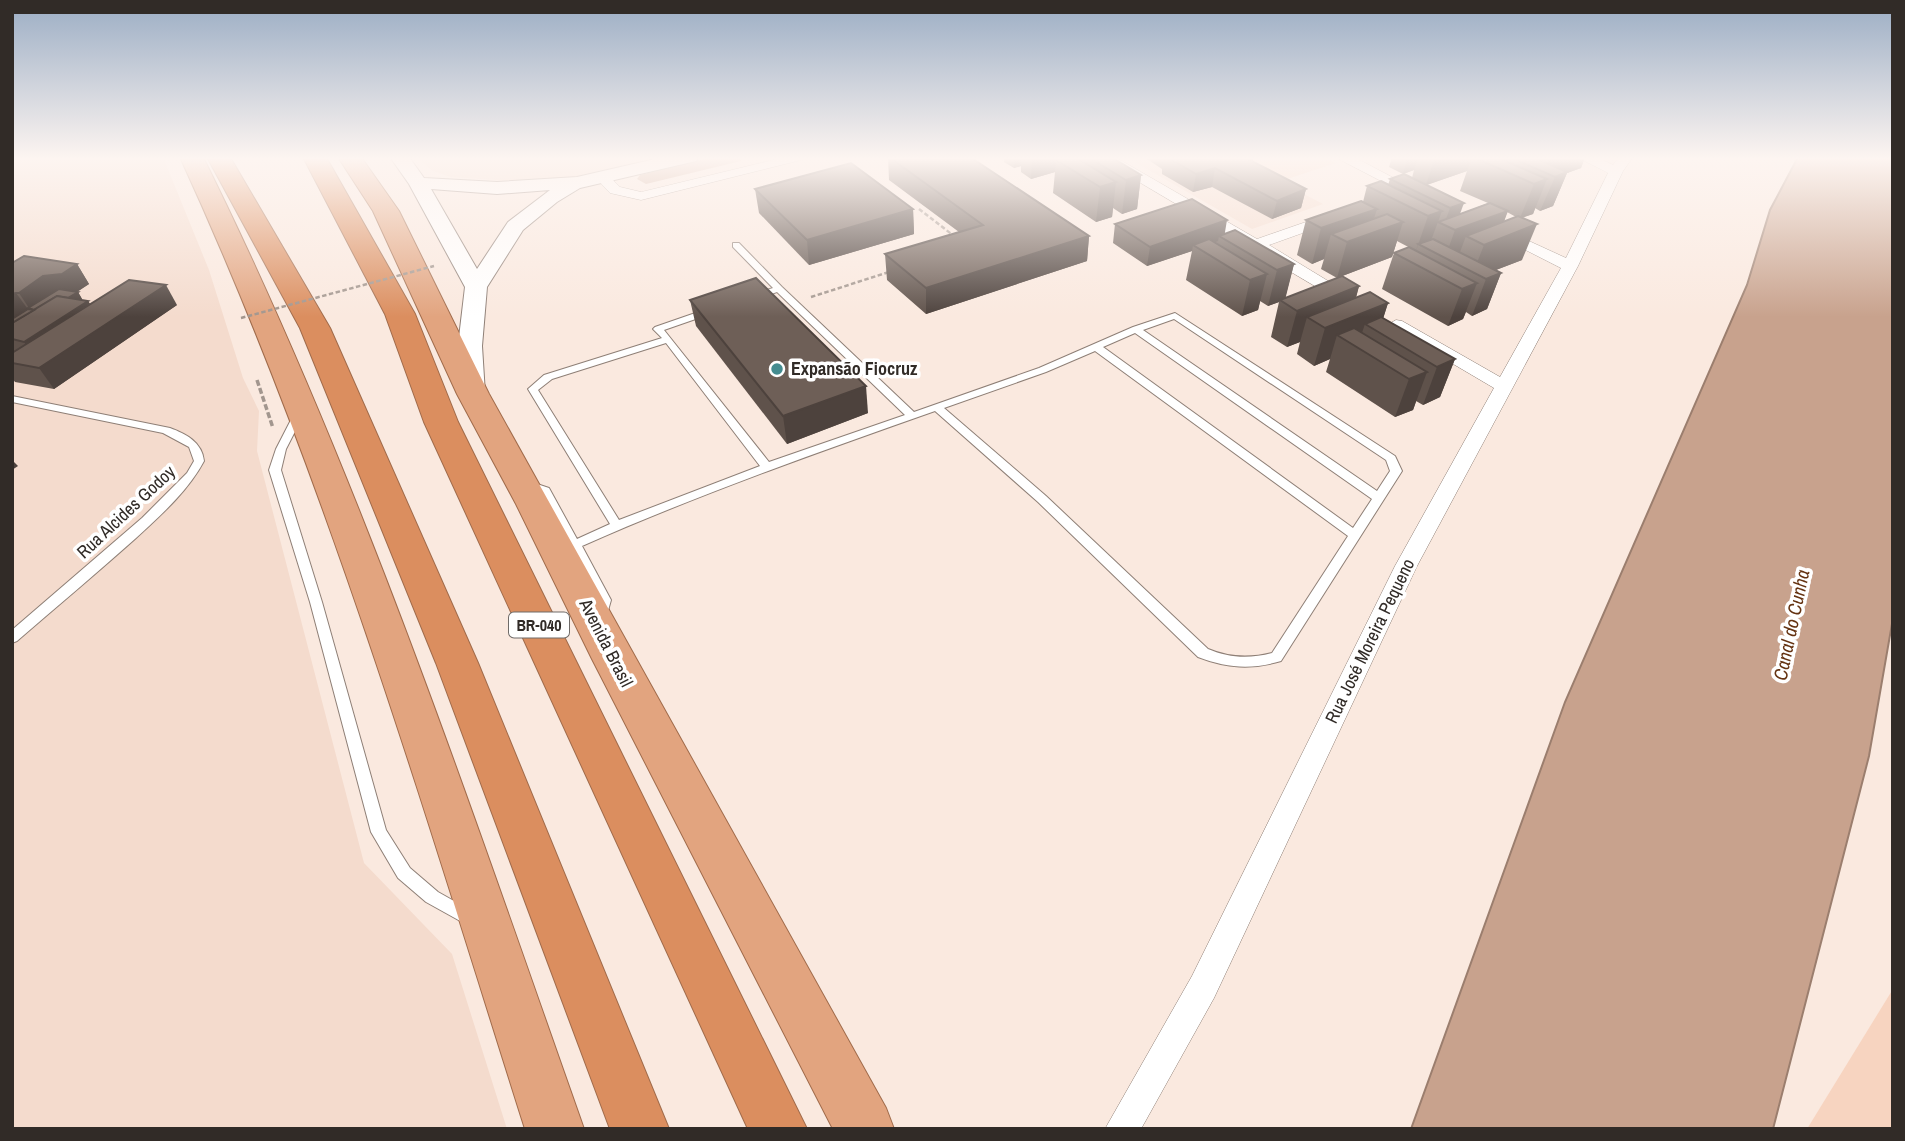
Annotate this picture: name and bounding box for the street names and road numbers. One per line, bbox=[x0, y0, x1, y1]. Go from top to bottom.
street label: Rua Alcides Godoy bbox=[71, 459, 181, 564]
street label: Rua José Moreira Pequeno bbox=[1319, 554, 1420, 727]
street label: Avenida Brasil bbox=[573, 594, 639, 691]
road number: BR-040 bbox=[509, 612, 569, 638]

